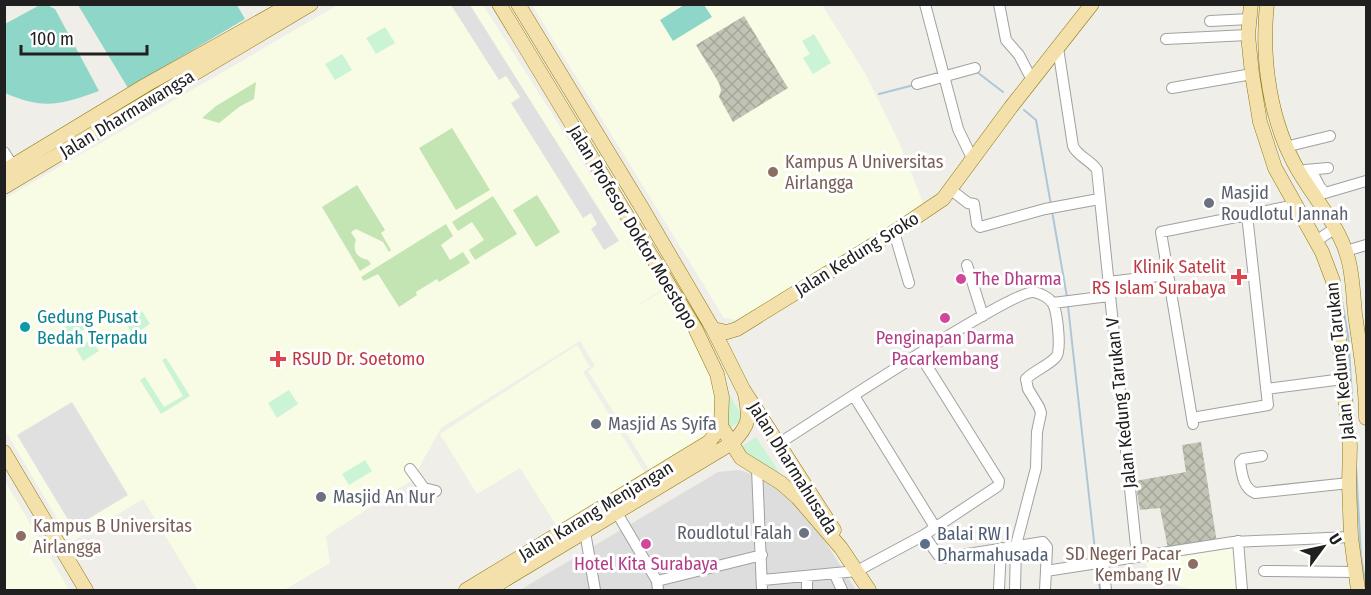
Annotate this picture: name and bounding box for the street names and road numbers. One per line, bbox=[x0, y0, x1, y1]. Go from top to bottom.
street label: Jalan Dharmawangsa bbox=[56, 65, 198, 163]
street label: Jalan Profesor Doktor Moestopo bbox=[563, 121, 703, 333]
street label: Jalan Kedung Sroko bbox=[791, 207, 923, 301]
street label: Jalan Kedung Tarukan bbox=[1321, 281, 1359, 441]
street label: Jalan Kedung Tarukan V bbox=[1101, 316, 1141, 490]
street label: Jalan Dharmahusada bbox=[743, 398, 843, 539]
street label: Jalan Karang Menjangan bbox=[515, 456, 677, 566]

